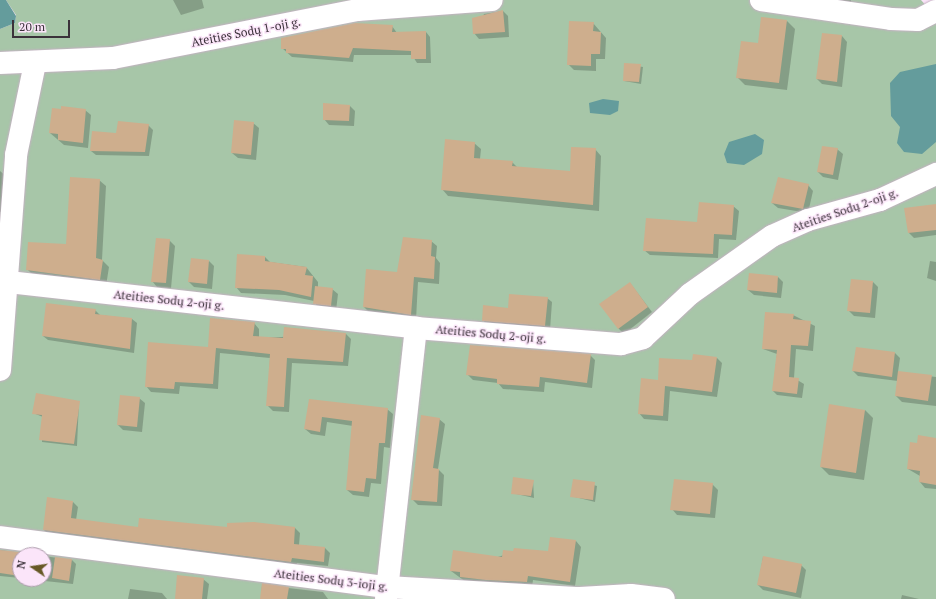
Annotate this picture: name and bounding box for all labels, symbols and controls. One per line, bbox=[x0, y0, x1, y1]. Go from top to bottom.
scale bar bbox=[14, 12, 72, 38]
street label: Ateities Sodų 1-oji g. bbox=[190, 14, 302, 50]
text: 20 m bbox=[19, 19, 45, 34]
street label: Ateities Sodų 2-oji g. bbox=[790, 185, 900, 235]
street label: Ateities Sodų 2-oji g. bbox=[113, 287, 225, 313]
street label: Ateities Sodų 2-oji g. bbox=[435, 322, 547, 346]
north arrow bbox=[12, 547, 52, 587]
text: N bbox=[14, 559, 29, 570]
street label: Ateities Sodų 3-ioji g. bbox=[273, 566, 389, 594]

